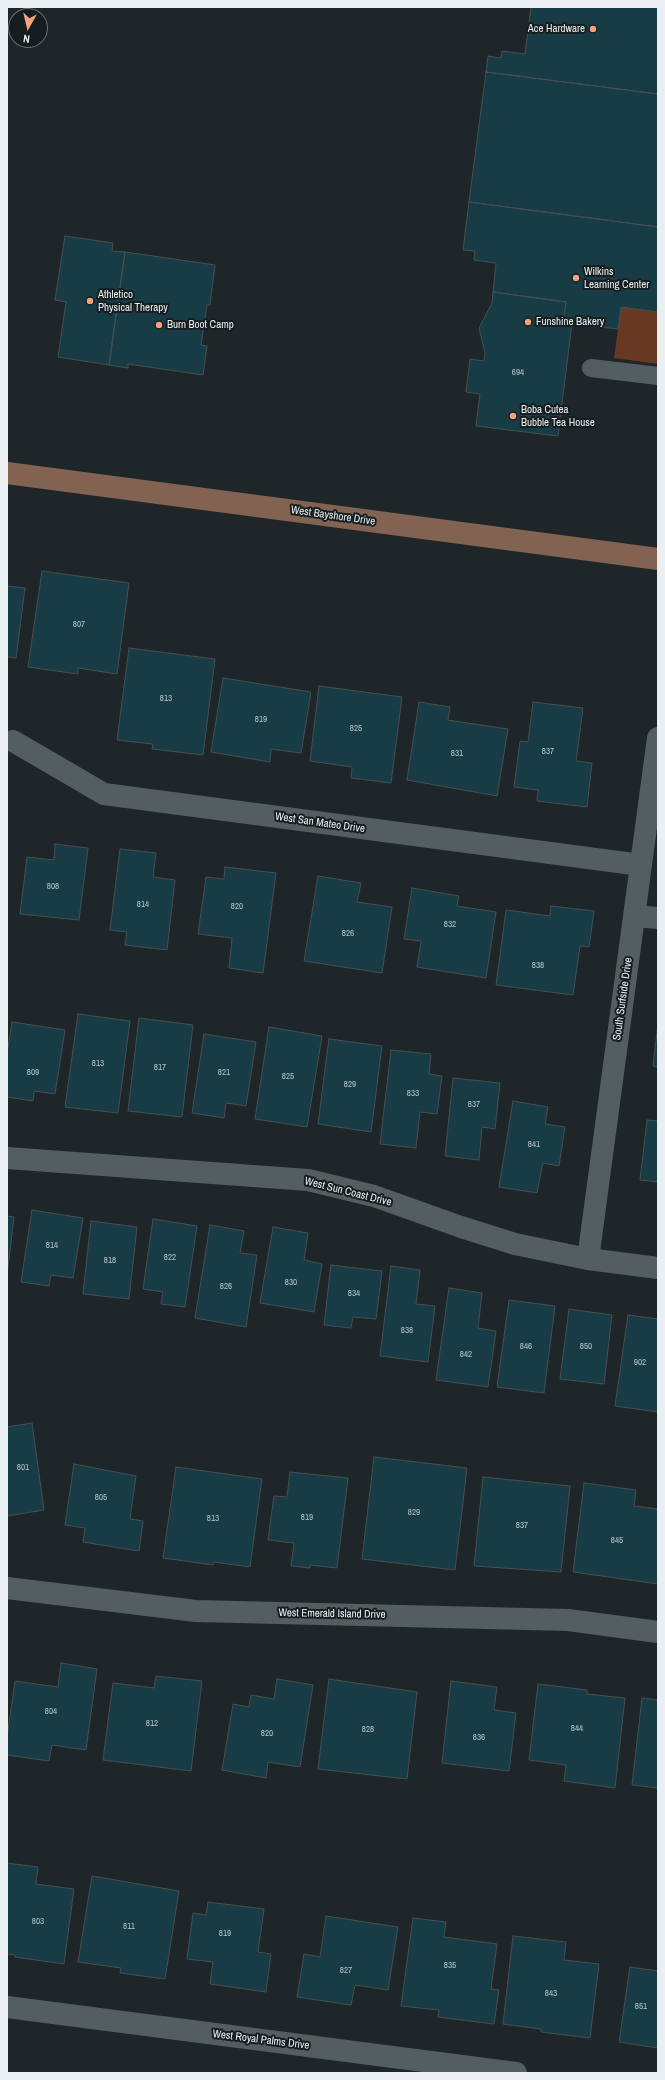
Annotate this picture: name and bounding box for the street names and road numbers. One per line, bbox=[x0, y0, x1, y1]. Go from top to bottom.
street label: West Bayshore Drive bbox=[290, 504, 376, 528]
street label: West San Mateo Drive bbox=[274, 810, 366, 836]
street label: South Surfside Drive bbox=[611, 957, 635, 1041]
street label: West Sun Coast Drive bbox=[303, 1175, 393, 1209]
street label: West Emerald Island Drive bbox=[278, 1606, 386, 1622]
street label: West Royal Palms Drive bbox=[212, 2028, 310, 2052]

